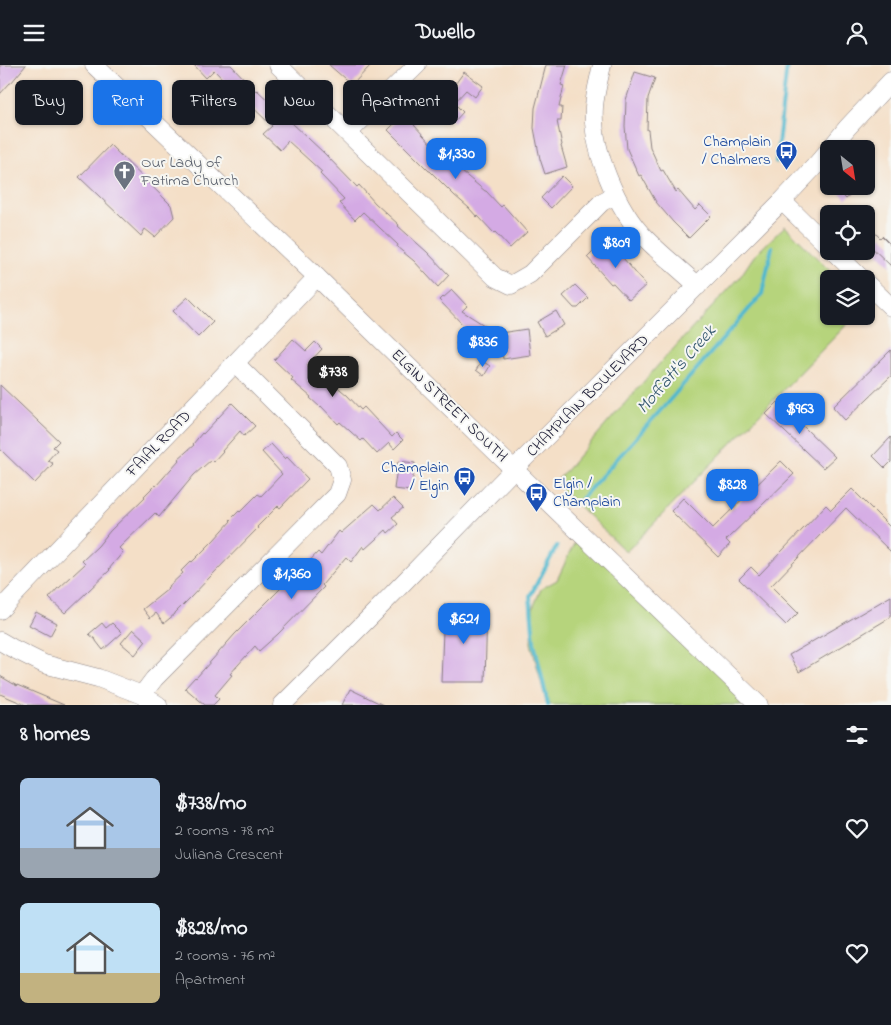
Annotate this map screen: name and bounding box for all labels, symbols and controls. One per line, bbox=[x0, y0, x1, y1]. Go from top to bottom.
text: Dwello bbox=[416, 17, 475, 49]
icon: menu bbox=[20, 19, 48, 47]
icon: person bbox=[843, 19, 871, 47]
chip: Buy bbox=[15, 80, 83, 125]
chip: Rent bbox=[93, 80, 162, 125]
chip: Filters bbox=[172, 80, 255, 125]
chip: New bbox=[265, 80, 333, 125]
chip: Apartment bbox=[343, 80, 458, 125]
place label: Champlain / Chalmers bbox=[702, 130, 771, 172]
pin: $1,330 bbox=[415, 137, 497, 180]
bus stop icon: Champlain / Chalmers bbox=[775, 139, 799, 170]
north arrow bbox=[820, 140, 875, 195]
map controls bbox=[820, 140, 875, 325]
text: $1,330 bbox=[437, 142, 475, 166]
place label: Our Lady of Fatima Church bbox=[140, 151, 238, 193]
church icon: Our Lady of Fatima Church bbox=[113, 160, 137, 191]
button: locate bbox=[820, 205, 875, 260]
pin: $809 bbox=[586, 227, 646, 269]
text: $809 bbox=[602, 231, 630, 255]
button: layers bbox=[820, 270, 875, 325]
water label: Moffatt's Creek bbox=[631, 319, 724, 420]
pin: $836 bbox=[453, 325, 513, 368]
street label: CHAMPLAIN BOULEVARD bbox=[521, 329, 655, 463]
text: $836 bbox=[468, 330, 498, 354]
street label: ELGIN STREET SOUTH bbox=[385, 344, 513, 468]
pin: $738 bbox=[303, 355, 363, 398]
text: $738 bbox=[319, 360, 347, 384]
pin: $963 bbox=[770, 393, 830, 435]
text: $963 bbox=[786, 397, 814, 421]
street label: FAIAL ROAD bbox=[120, 405, 197, 484]
place label: Champlain / Elgin bbox=[381, 456, 449, 498]
bus stop icon: Champlain / Elgin bbox=[453, 465, 477, 496]
pin: $828 bbox=[702, 469, 762, 511]
place label: Elgin / Champlain bbox=[553, 472, 621, 514]
text: $828 bbox=[717, 473, 747, 497]
bus stop icon: Elgin / Champlain bbox=[525, 481, 549, 512]
pin: $1,360 bbox=[251, 557, 333, 600]
text: $1,360 bbox=[273, 562, 311, 586]
pin: $621 bbox=[434, 603, 494, 645]
text: $621 bbox=[449, 607, 479, 631]
text: 8 homes bbox=[20, 720, 90, 750]
icon: filters bbox=[843, 721, 871, 749]
text: $738/mo bbox=[175, 789, 247, 819]
icon: home bbox=[60, 798, 120, 858]
icon: heart bbox=[843, 814, 871, 842]
text: 2 rooms · 78 m² bbox=[175, 819, 274, 843]
text: Juliana Crescent bbox=[175, 843, 283, 867]
text: $828/mo bbox=[175, 914, 248, 944]
icon: home bbox=[60, 923, 120, 983]
icon: heart bbox=[843, 939, 871, 967]
text: 2 rooms · 76 m² bbox=[175, 944, 275, 968]
text: Apartment bbox=[175, 968, 245, 992]

